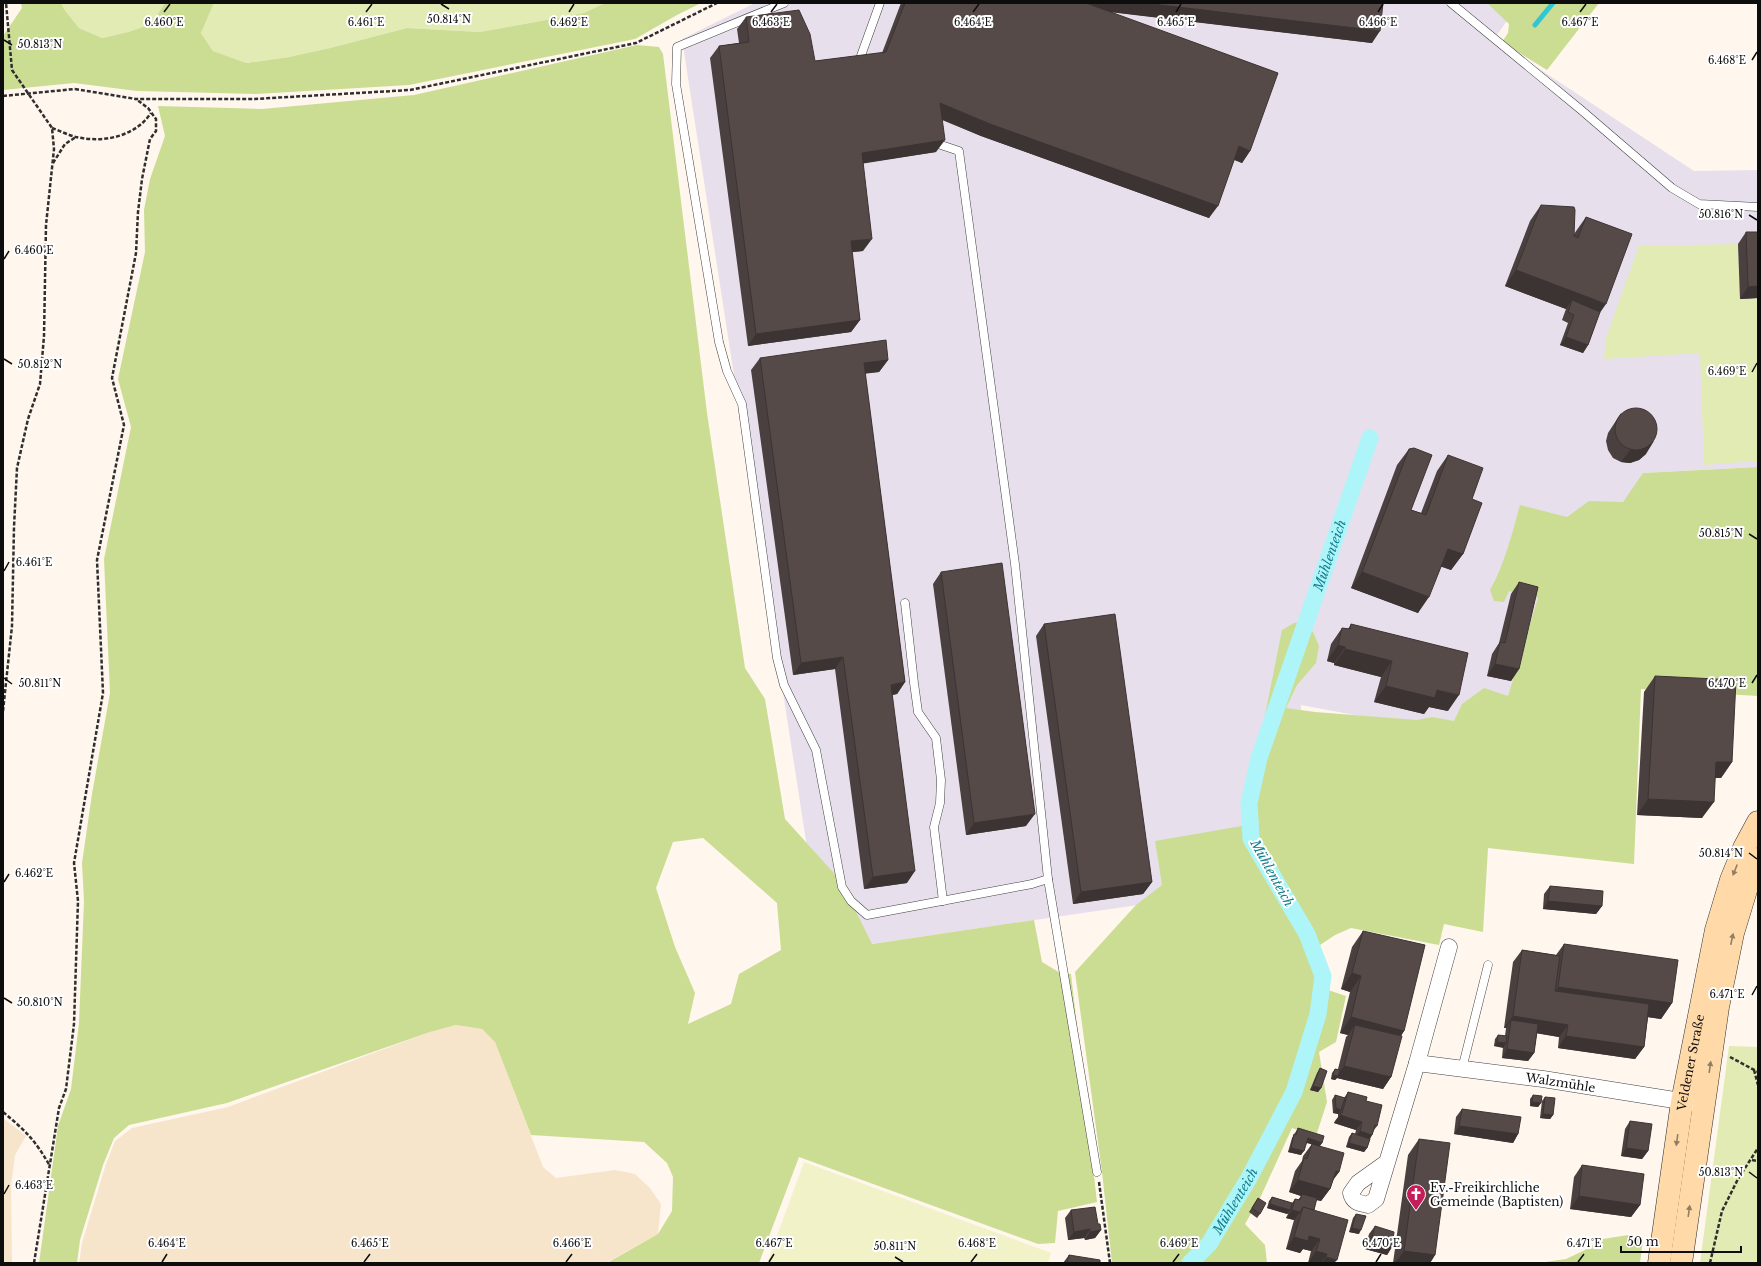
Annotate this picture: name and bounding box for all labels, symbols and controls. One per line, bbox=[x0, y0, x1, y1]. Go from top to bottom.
text: 50.814°N bbox=[427, 13, 471, 26]
text: 6.460°E bbox=[144, 16, 184, 29]
text: 6.461°E bbox=[348, 16, 384, 29]
text: 6.462°E bbox=[550, 16, 588, 29]
text: 6.463°E bbox=[752, 16, 790, 29]
text: 6.464°E bbox=[954, 16, 992, 29]
text: 6.465°E bbox=[1157, 16, 1195, 29]
text: 6.466°E bbox=[1359, 16, 1397, 29]
text: 6.467°E bbox=[1561, 16, 1599, 29]
text: 50.813°N bbox=[18, 38, 62, 51]
text: 6.468°E bbox=[1708, 54, 1746, 67]
text: 50.816°N bbox=[1699, 208, 1743, 221]
text: 6.460°E bbox=[14, 244, 54, 257]
text: 50.812°N bbox=[18, 358, 62, 371]
text: 6.469°E bbox=[1708, 365, 1746, 378]
water label: Mühlenteich bbox=[1309, 517, 1350, 594]
text: 50.815°N bbox=[1699, 527, 1743, 540]
text: 6.461°E bbox=[16, 556, 52, 569]
text: 50.811°N bbox=[19, 677, 61, 690]
text: 6.470°E bbox=[1708, 677, 1746, 690]
water label: Mühlenteich bbox=[1246, 835, 1297, 910]
text: 50.814°N bbox=[1699, 847, 1743, 860]
one-way arrow bbox=[1732, 864, 1738, 875]
text: 6.462°E bbox=[15, 867, 53, 880]
one-way arrow bbox=[1729, 932, 1735, 945]
text: 6.471°E bbox=[1709, 988, 1745, 1001]
text: 50.810°N bbox=[17, 996, 63, 1009]
street label: Veldener Straße bbox=[1673, 1013, 1707, 1113]
one-way arrow bbox=[1707, 1061, 1713, 1073]
street label: Walzmühle bbox=[1524, 1069, 1597, 1095]
one-way arrow bbox=[1674, 1134, 1680, 1146]
water label: Mühlenteich bbox=[1208, 1165, 1261, 1238]
text: 50.813°N bbox=[1699, 1166, 1743, 1179]
text: 6.463°E bbox=[15, 1179, 53, 1192]
place label: Ev.-Freikirchliche Gemeinde (Baptisten) bbox=[1430, 1180, 1563, 1209]
church icon: Ev.-Freikirchliche Gemeinde (Baptisten) bbox=[1405, 1183, 1427, 1211]
one-way arrow bbox=[1686, 1204, 1692, 1217]
scale bar bbox=[1621, 1228, 1741, 1254]
text: 50 m bbox=[1627, 1234, 1659, 1249]
text: 6.464°E bbox=[148, 1237, 186, 1250]
text: 6.465°E bbox=[351, 1237, 389, 1250]
text: 6.466°E bbox=[553, 1237, 591, 1250]
text: 6.467°E bbox=[755, 1237, 793, 1250]
text: 6.468°E bbox=[958, 1237, 996, 1250]
text: 6.469°E bbox=[1160, 1237, 1198, 1250]
text: 6.470°E bbox=[1362, 1237, 1400, 1250]
text: 6.471°E bbox=[1566, 1237, 1602, 1250]
text: 50.811°N bbox=[874, 1240, 916, 1253]

